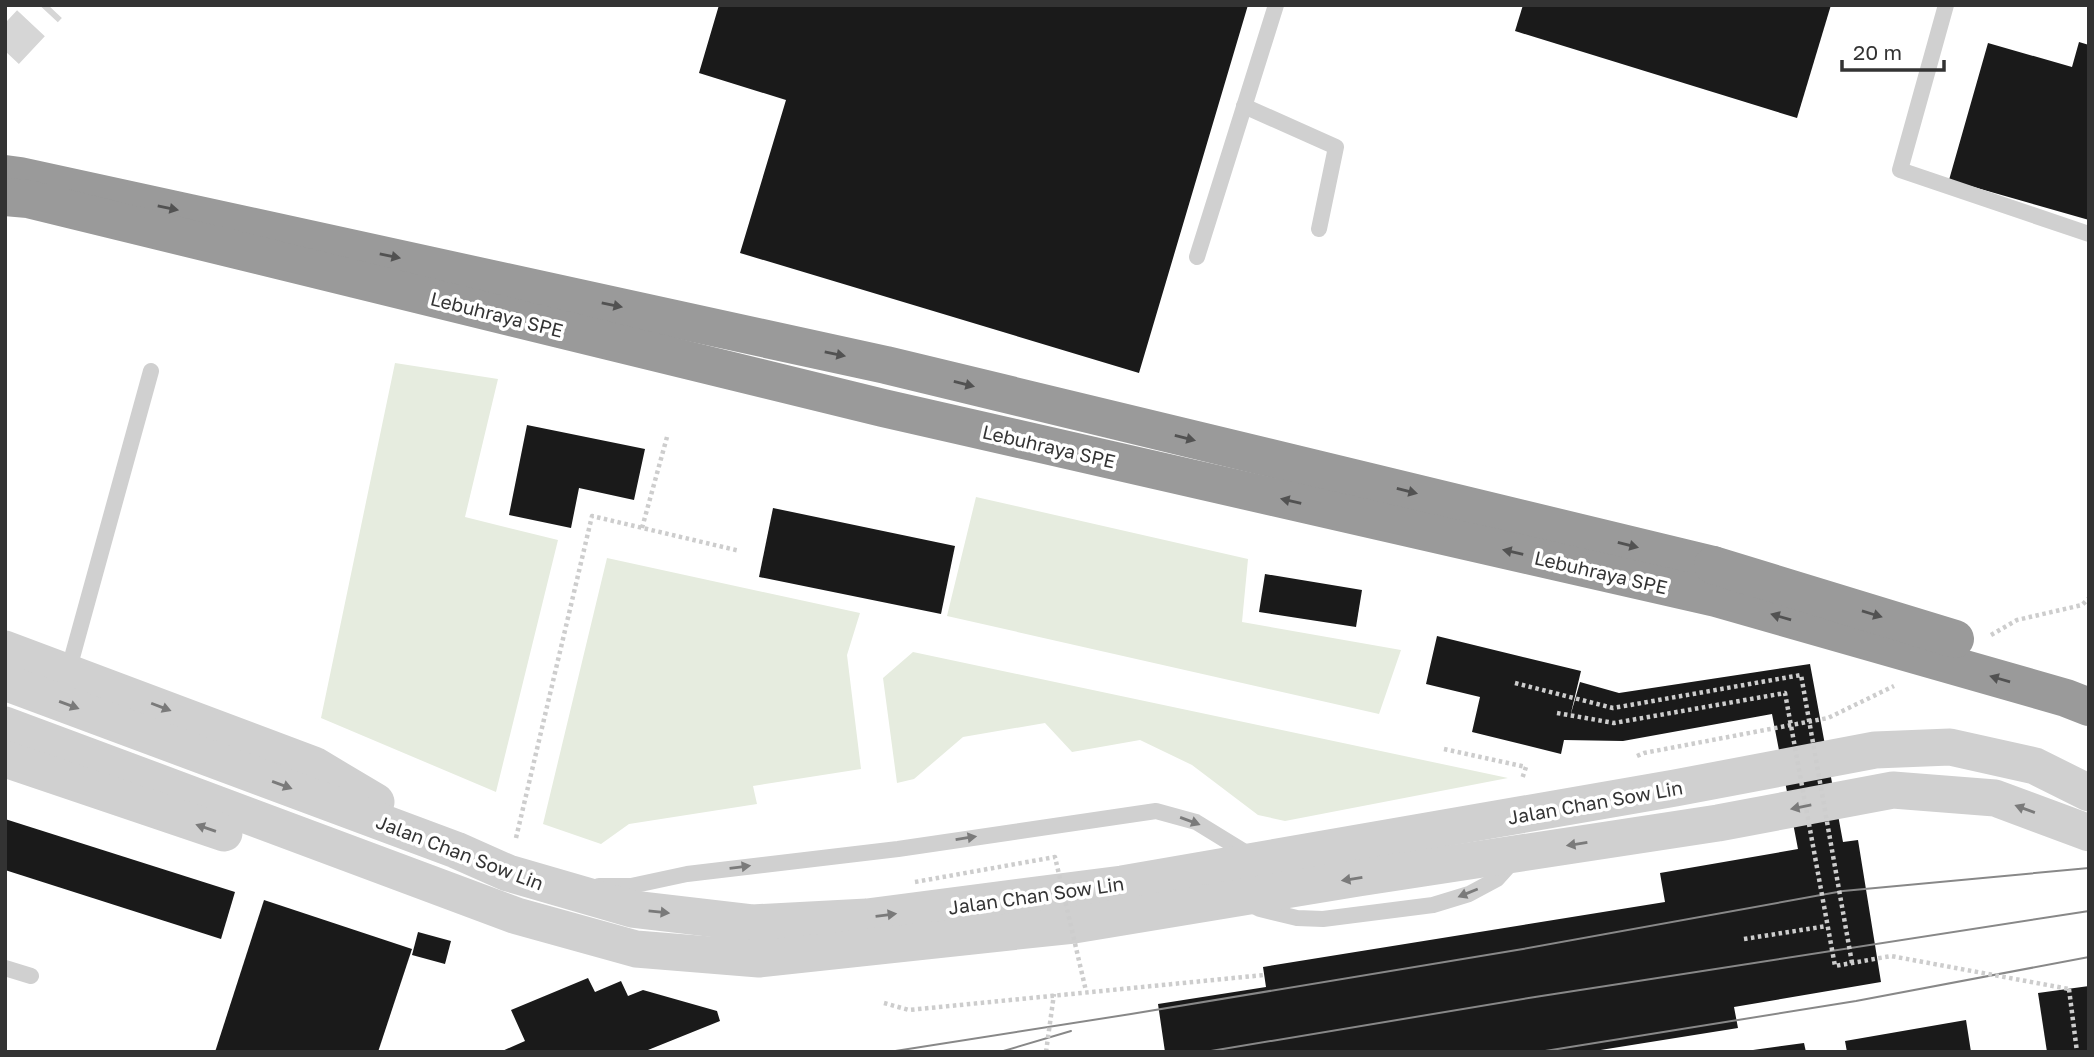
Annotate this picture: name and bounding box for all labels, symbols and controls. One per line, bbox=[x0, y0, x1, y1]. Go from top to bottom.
scale bar bbox=[1842, 28, 1944, 72]
text: 20 m bbox=[1853, 39, 1902, 65]
one-way arrow bbox=[157, 202, 179, 213]
one-way arrow bbox=[379, 251, 401, 262]
street label: Lebuhraya SPE bbox=[428, 286, 566, 342]
one-way arrow bbox=[601, 300, 623, 311]
one-way arrow bbox=[824, 348, 846, 359]
one-way arrow bbox=[953, 379, 975, 390]
street label: Lebuhraya SPE bbox=[980, 420, 1118, 472]
one-way arrow bbox=[1175, 432, 1197, 443]
one-way arrow bbox=[1396, 486, 1418, 497]
one-way arrow bbox=[1280, 495, 1302, 506]
one-way arrow bbox=[1617, 540, 1639, 551]
one-way arrow bbox=[1502, 546, 1524, 557]
street label: Lebuhraya SPE bbox=[1532, 546, 1670, 598]
one-way arrow bbox=[1862, 609, 1883, 620]
one-way arrow bbox=[1770, 611, 1792, 622]
one-way arrow bbox=[1989, 674, 2010, 684]
one-way arrow bbox=[59, 700, 80, 711]
one-way arrow bbox=[151, 702, 172, 713]
street label: Jalan Chan Sow Lin bbox=[1506, 775, 1684, 829]
one-way arrow bbox=[272, 780, 293, 791]
one-way arrow bbox=[1790, 802, 1812, 813]
one-way arrow bbox=[2015, 803, 2036, 814]
street label: Jalan Chan Sow Lin bbox=[373, 809, 547, 895]
one-way arrow bbox=[1180, 816, 1201, 827]
one-way arrow bbox=[196, 822, 217, 833]
one-way arrow bbox=[955, 833, 977, 844]
one-way arrow bbox=[1566, 839, 1588, 850]
one-way arrow bbox=[730, 862, 752, 873]
street label: Jalan Chan Sow Lin bbox=[947, 871, 1125, 919]
one-way arrow bbox=[1341, 874, 1363, 885]
one-way arrow bbox=[1458, 887, 1479, 898]
one-way arrow bbox=[648, 907, 670, 918]
one-way arrow bbox=[875, 909, 897, 920]

